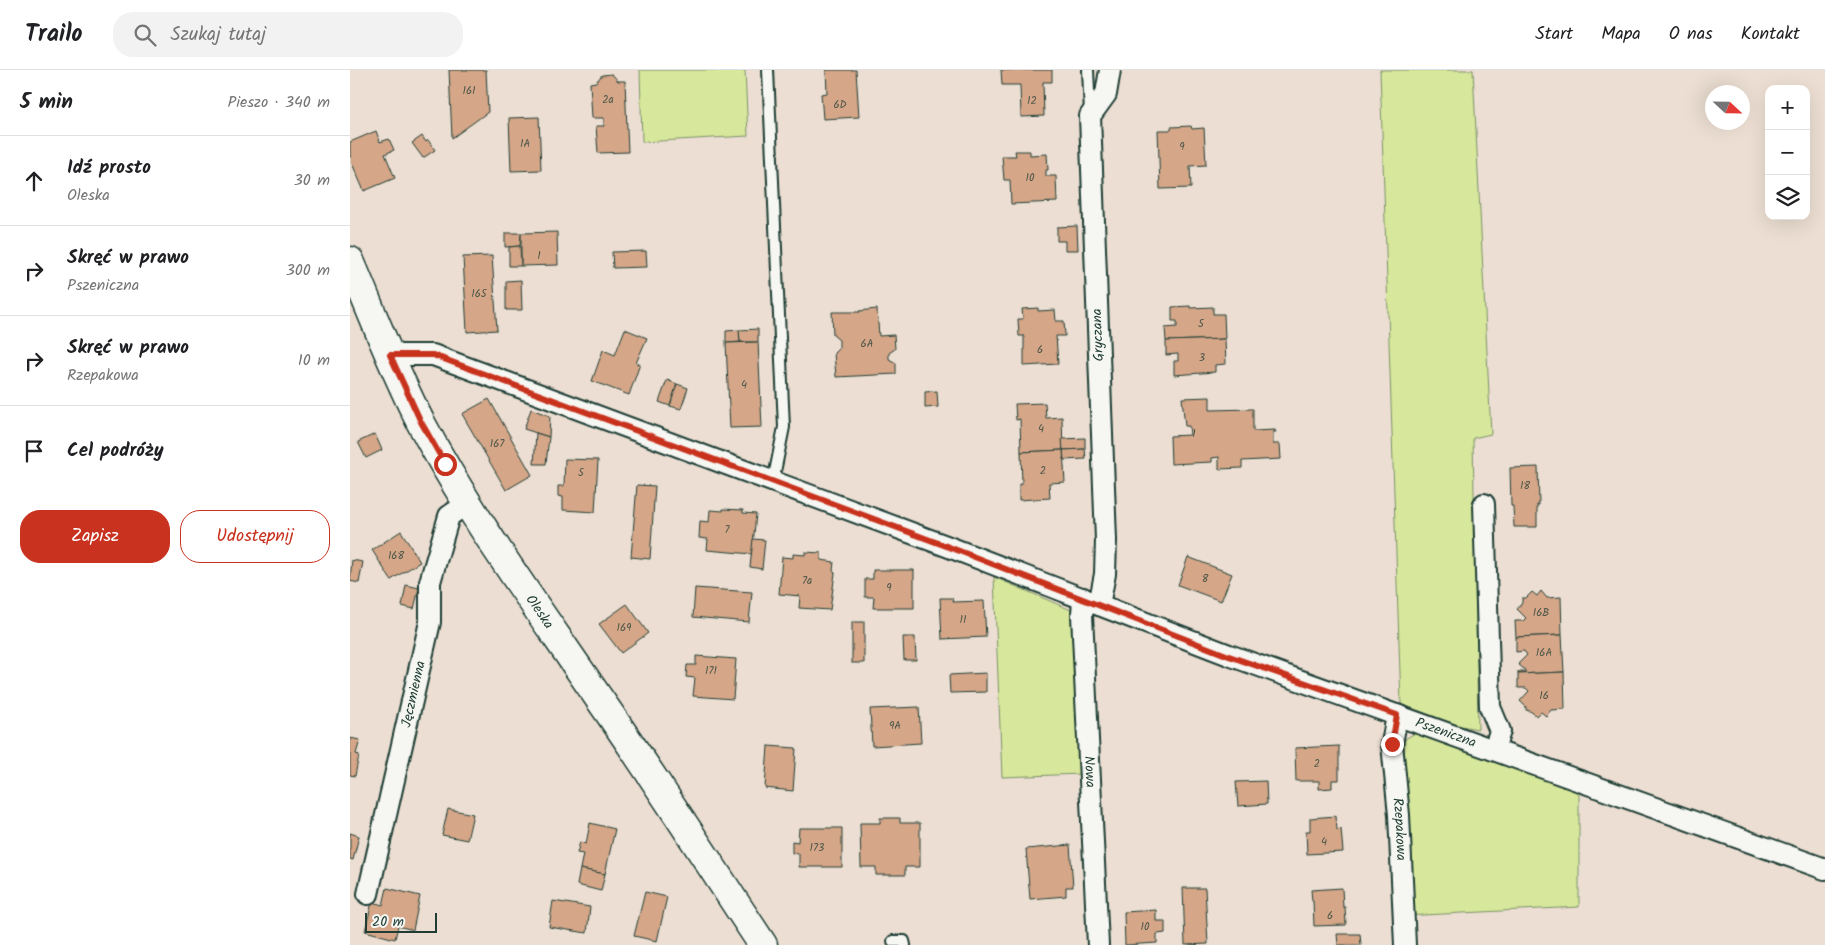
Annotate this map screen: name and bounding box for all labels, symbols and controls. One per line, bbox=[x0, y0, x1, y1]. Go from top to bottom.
search box bbox=[113, 12, 463, 57]
text: Trailo bbox=[25, 15, 83, 54]
text: Szukaj tutaj bbox=[171, 20, 266, 50]
text: Start bbox=[1535, 20, 1573, 49]
text: Mapa bbox=[1601, 20, 1641, 49]
text: O nas bbox=[1669, 20, 1713, 49]
text: Kontakt bbox=[1741, 20, 1800, 49]
icon: search bbox=[131, 21, 159, 49]
house number: 161 bbox=[462, 82, 476, 100]
north arrow bbox=[1705, 85, 1750, 130]
map controls bbox=[1765, 85, 1810, 220]
button: + bbox=[1765, 85, 1810, 130]
text: 5 min bbox=[20, 86, 73, 119]
text: Pieszo · 340 m bbox=[227, 90, 330, 115]
house number: 2a bbox=[602, 91, 614, 109]
house number: 12 bbox=[1027, 92, 1037, 110]
house number: 6D bbox=[833, 96, 847, 114]
button: − bbox=[1765, 130, 1810, 175]
house number: 1A bbox=[520, 135, 530, 153]
house number: 9 bbox=[1179, 138, 1185, 156]
text: Idź prosto bbox=[67, 153, 151, 183]
icon: ahead bbox=[20, 167, 48, 195]
text: 30 m bbox=[294, 168, 330, 193]
house number: 10 bbox=[1026, 169, 1035, 187]
button: layers bbox=[1765, 175, 1810, 220]
text: Oleska bbox=[67, 183, 110, 208]
text: Skręć w prawo bbox=[67, 243, 189, 273]
house number: 1 bbox=[537, 247, 541, 265]
icon: right bbox=[20, 257, 48, 285]
text: 300 m bbox=[286, 258, 330, 283]
text: Pszeniczna bbox=[67, 273, 139, 298]
house number: 165 bbox=[471, 285, 488, 303]
street label: Gryczana bbox=[1086, 308, 1110, 362]
house number: 5 bbox=[1198, 315, 1205, 333]
text: Skręć w prawo bbox=[67, 333, 189, 363]
house number: 6A bbox=[861, 335, 874, 353]
house number: 6 bbox=[1037, 341, 1043, 359]
icon: right bbox=[20, 347, 48, 375]
text: 10 m bbox=[298, 348, 330, 373]
house number: 3 bbox=[1199, 349, 1205, 367]
text: Rzepakowa bbox=[67, 363, 139, 388]
house number: 4 bbox=[741, 376, 747, 394]
house number: 4 bbox=[1038, 420, 1044, 438]
house number: 1 bbox=[1192, 425, 1196, 443]
house number: 167 bbox=[490, 435, 505, 453]
text: Cel podróży bbox=[67, 436, 164, 466]
icon: arrive bbox=[20, 437, 48, 465]
route start bbox=[434, 453, 457, 476]
house number: 2 bbox=[1040, 462, 1046, 480]
house number: 5 bbox=[578, 464, 585, 482]
house number: 18 bbox=[1520, 477, 1530, 495]
button: Zapisz bbox=[20, 510, 170, 563]
button: Udostępnij bbox=[180, 510, 330, 563]
house number: 7 bbox=[724, 521, 730, 539]
house number: 168 bbox=[388, 547, 404, 565]
house number: 8 bbox=[1202, 570, 1209, 588]
house number: 7a bbox=[802, 572, 812, 590]
house number: 9 bbox=[886, 579, 892, 597]
street label: Oleska bbox=[520, 590, 559, 634]
house number: 16B bbox=[1533, 604, 1549, 622]
house number: 11 bbox=[960, 611, 966, 629]
house number: 169 bbox=[617, 619, 632, 637]
house number: 16A bbox=[1536, 644, 1552, 662]
street label: Jęczmienna bbox=[395, 659, 432, 729]
house number: 171 bbox=[705, 662, 717, 680]
house number: 16 bbox=[1539, 687, 1549, 705]
street label: Pszeniczna bbox=[1412, 712, 1479, 754]
house number: 9A bbox=[889, 717, 901, 735]
route end bbox=[1381, 733, 1404, 756]
street label: Nowa bbox=[1078, 755, 1101, 788]
house number: 2 bbox=[1314, 755, 1320, 773]
street label: Rzepakowa bbox=[1386, 797, 1412, 861]
house number: 4 bbox=[1321, 833, 1327, 851]
house number: 173 bbox=[810, 839, 824, 857]
house number: 6 bbox=[1327, 907, 1333, 925]
scale bar bbox=[365, 910, 438, 933]
text: 20 m bbox=[372, 911, 404, 933]
house number: 10 bbox=[1141, 918, 1150, 936]

